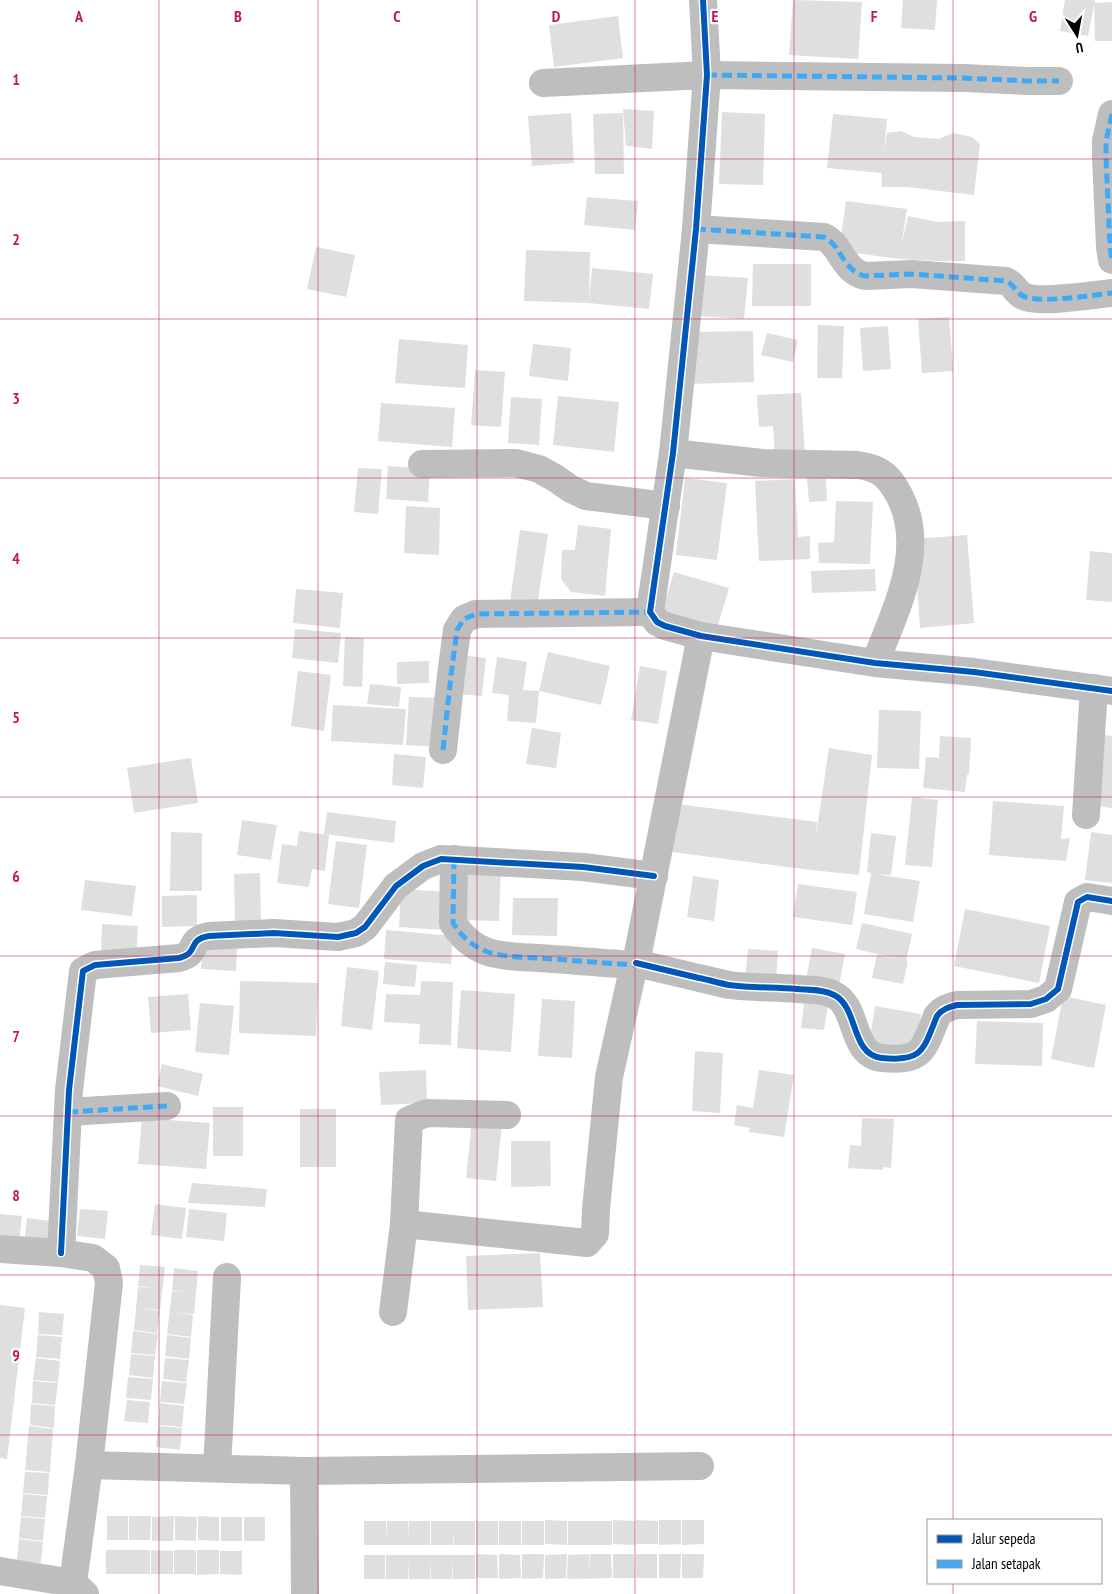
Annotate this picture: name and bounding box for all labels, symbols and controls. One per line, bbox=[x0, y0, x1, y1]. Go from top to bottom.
text: A bbox=[74, 6, 84, 26]
text: B bbox=[234, 6, 242, 26]
text: C bbox=[393, 6, 401, 26]
text: D bbox=[552, 6, 561, 26]
text: E bbox=[712, 6, 719, 26]
text: F bbox=[871, 6, 878, 26]
text: G bbox=[1029, 6, 1037, 26]
north arrow bbox=[1052, 10, 1102, 60]
text: U bbox=[1074, 38, 1085, 57]
text: 1 bbox=[12, 69, 20, 89]
text: 2 bbox=[12, 229, 20, 249]
text: 3 bbox=[12, 388, 20, 408]
text: 4 bbox=[12, 548, 20, 568]
text: 5 bbox=[12, 707, 20, 727]
text: 6 bbox=[12, 866, 20, 886]
text: 7 bbox=[12, 1026, 20, 1046]
text: 8 bbox=[12, 1185, 20, 1205]
text: 9 bbox=[12, 1345, 20, 1365]
legend bbox=[927, 1519, 1102, 1584]
text: Jalur sepeda bbox=[971, 1529, 1035, 1548]
text: Jalan setapak bbox=[971, 1554, 1041, 1573]

